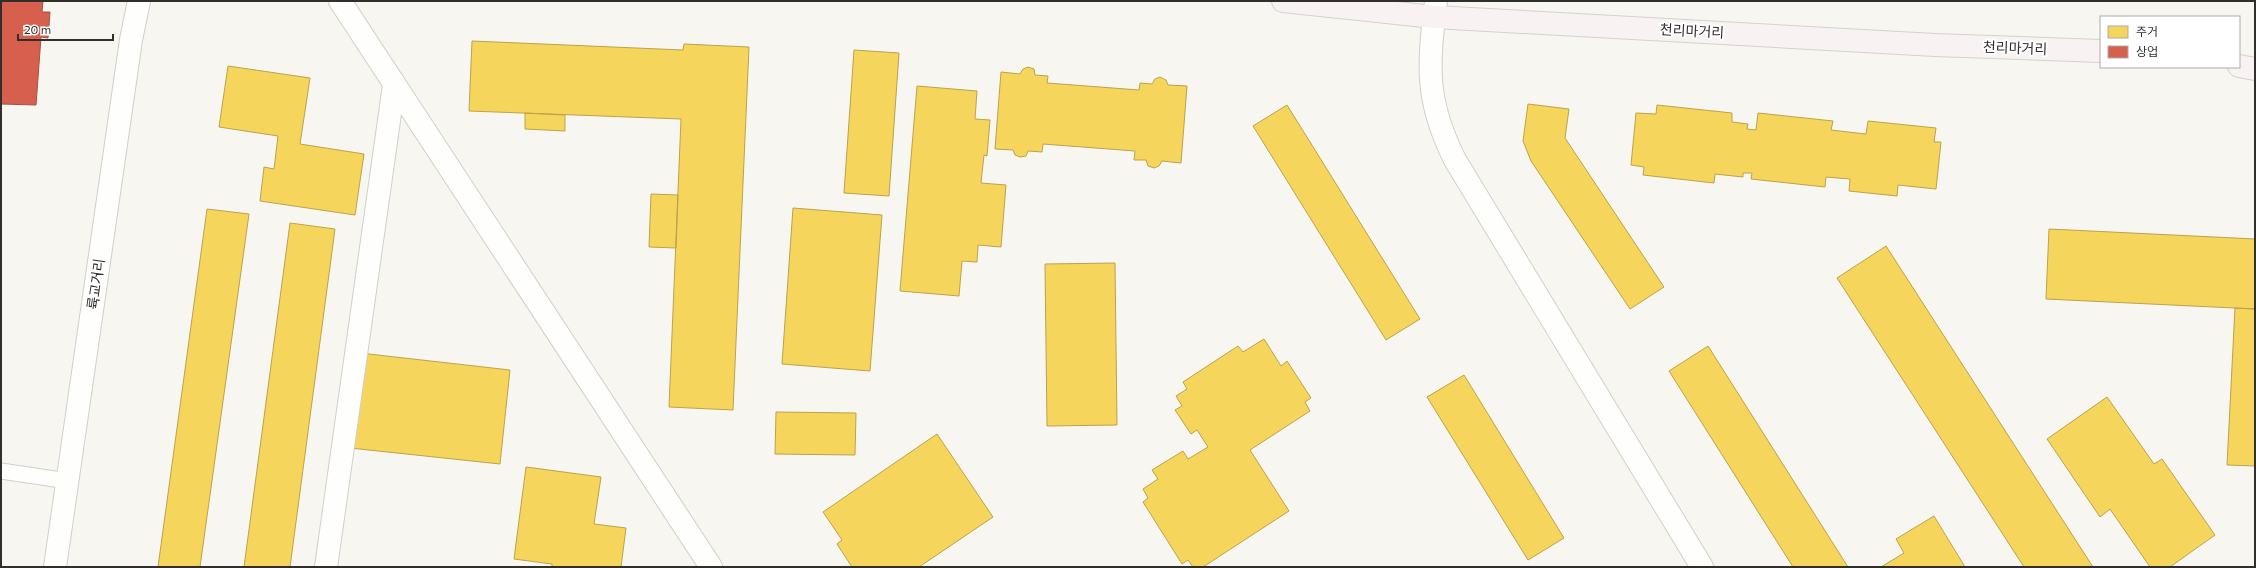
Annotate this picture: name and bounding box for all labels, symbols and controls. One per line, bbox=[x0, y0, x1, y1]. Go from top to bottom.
scale bar bbox=[18, 16, 113, 42]
legend bbox=[2100, 16, 2240, 68]
street label: 천리마거리 bbox=[1659, 20, 1725, 41]
text: 20 m bbox=[24, 22, 51, 36]
text: 주거 bbox=[2136, 24, 2158, 38]
street label: 천리마거리 bbox=[1983, 38, 2047, 57]
text: 상업 bbox=[2136, 44, 2158, 58]
street label: 륙교거리 bbox=[84, 257, 108, 311]

